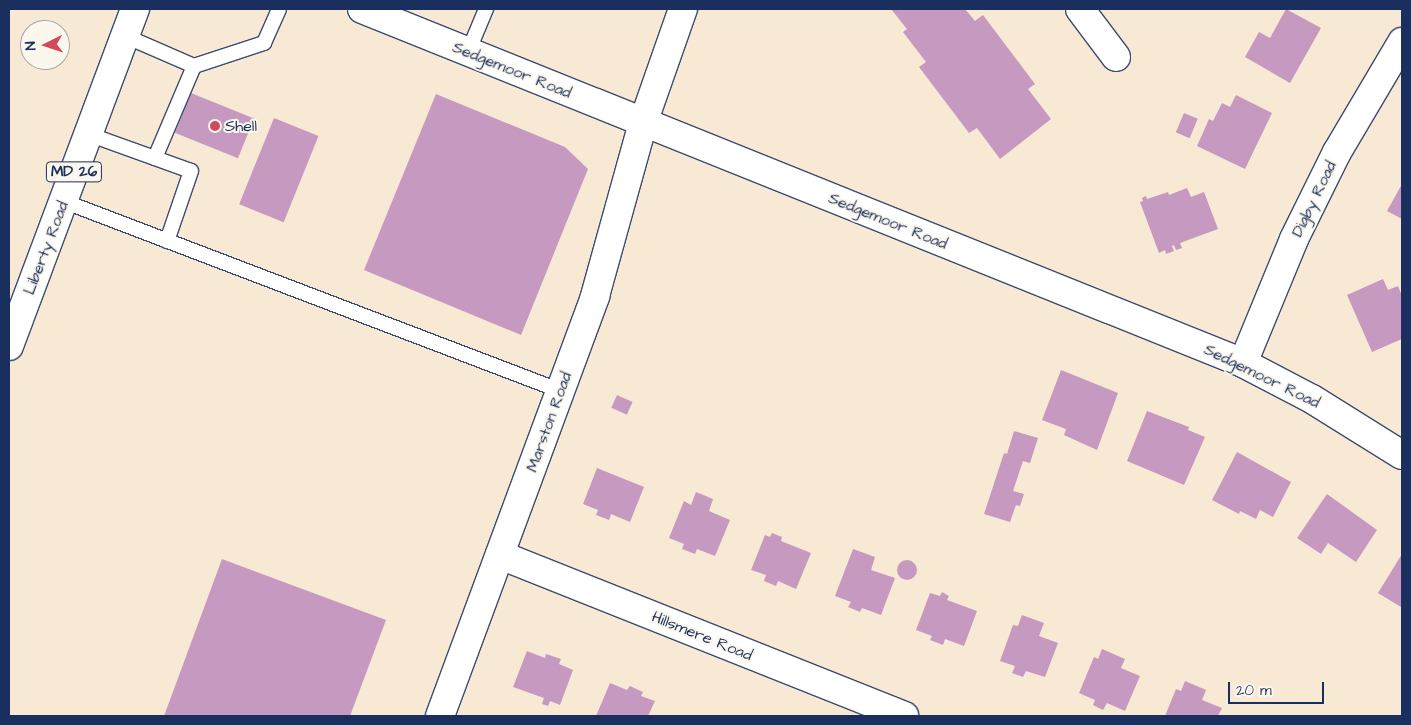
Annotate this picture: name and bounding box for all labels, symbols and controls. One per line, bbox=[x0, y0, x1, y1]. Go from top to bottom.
north arrow bbox=[20, 20, 70, 70]
street label: Sedgemoor Road bbox=[450, 37, 574, 103]
text: N bbox=[21, 41, 41, 51]
place label: Shell bbox=[225, 116, 257, 136]
marker: Shell bbox=[209, 120, 221, 132]
street label: Digby Road bbox=[1287, 158, 1341, 240]
road number: MD 26 bbox=[45, 160, 103, 184]
street label: Sedgemoor Road bbox=[826, 188, 950, 254]
street label: Liberty Road bbox=[19, 199, 73, 297]
street label: Sedgemoor Road bbox=[1201, 340, 1323, 412]
street label: Marston Road bbox=[522, 369, 576, 475]
street label: Hillsmere Road bbox=[649, 607, 755, 665]
scale bar bbox=[1231, 672, 1327, 704]
text: 20 m bbox=[1236, 680, 1272, 701]

